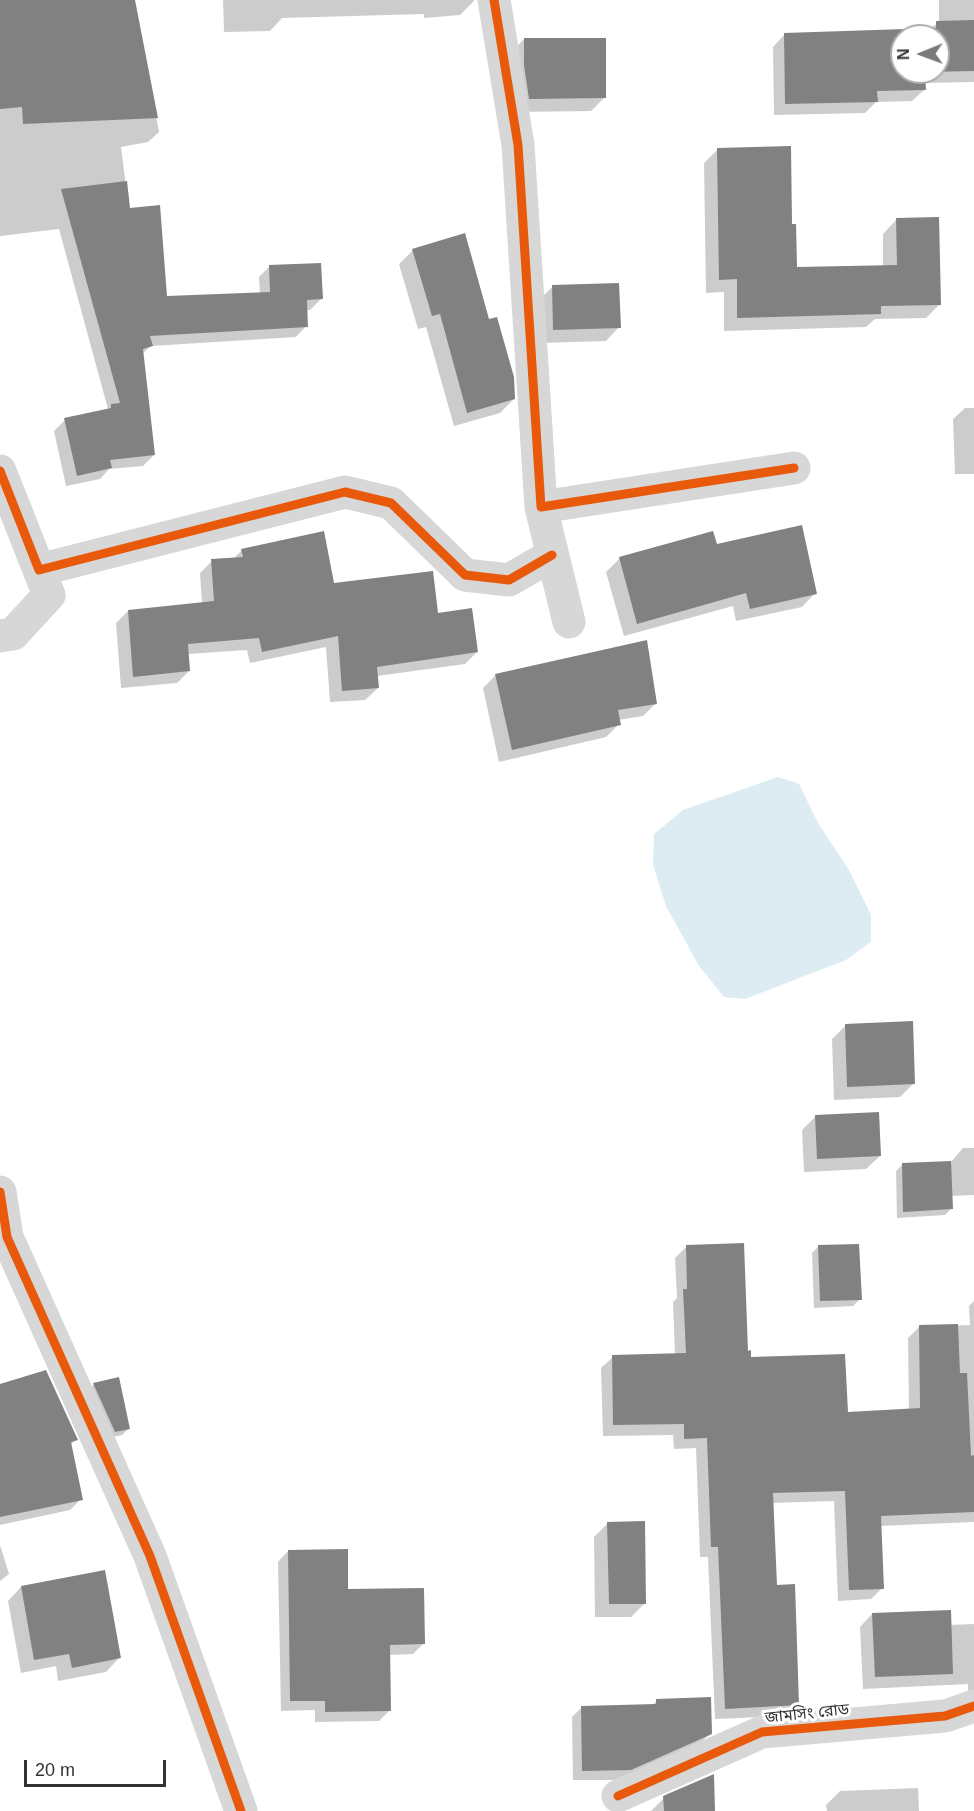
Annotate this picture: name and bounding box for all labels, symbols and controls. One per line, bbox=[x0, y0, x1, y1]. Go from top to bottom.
north arrow bbox=[890, 24, 950, 84]
text: N bbox=[895, 48, 912, 60]
street label: জামসিং রোড bbox=[764, 1700, 850, 1728]
scale bar bbox=[27, 1748, 170, 1786]
text: 20 m bbox=[35, 1760, 75, 1780]

